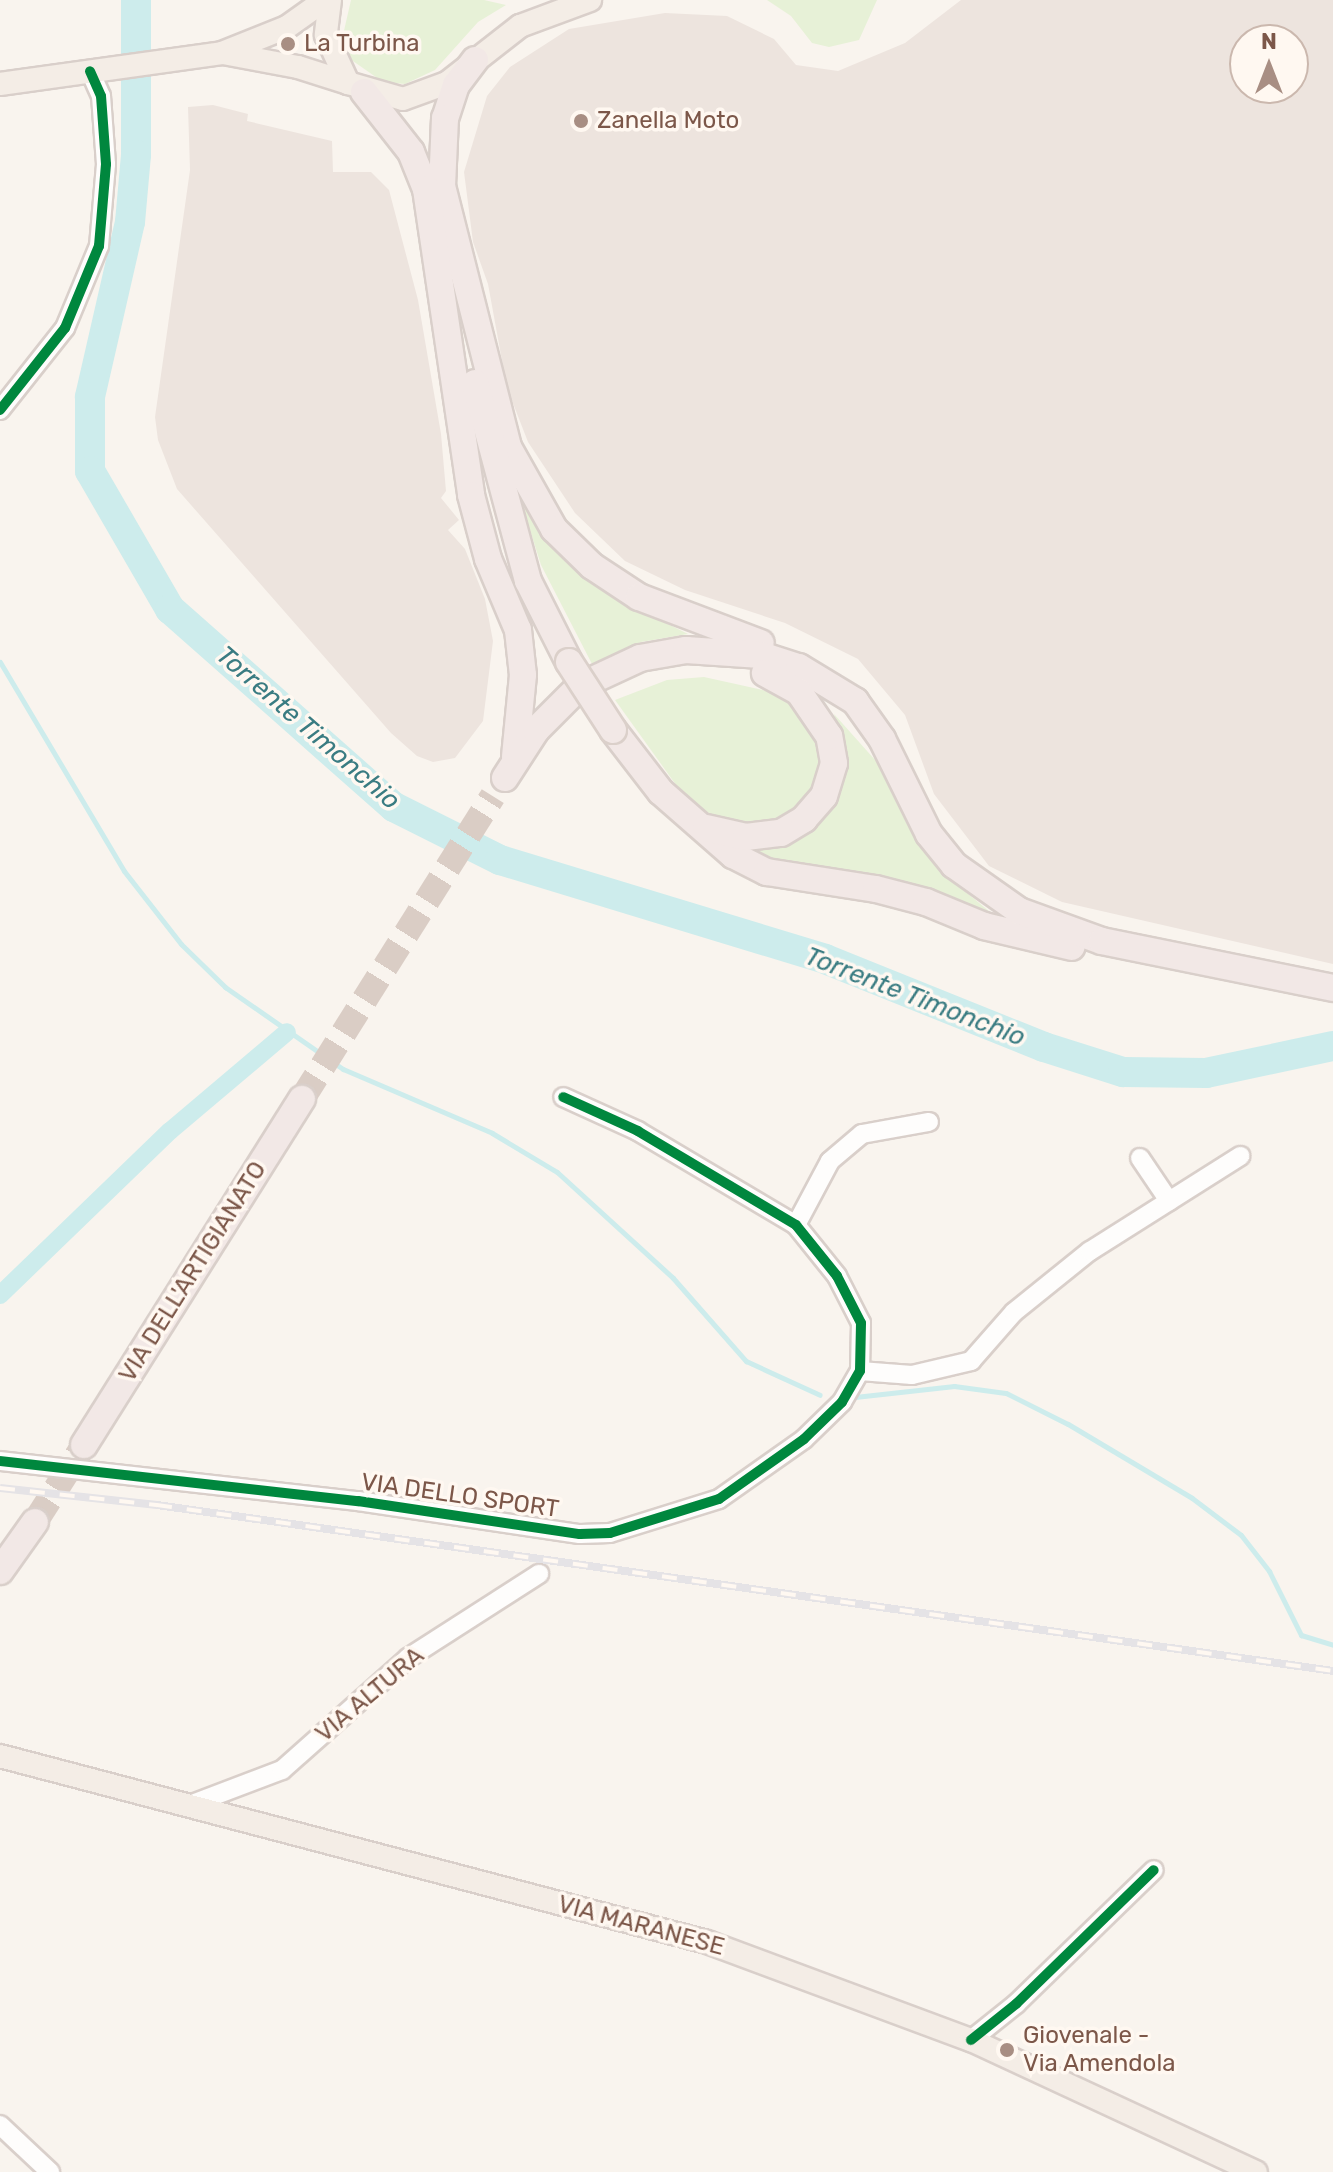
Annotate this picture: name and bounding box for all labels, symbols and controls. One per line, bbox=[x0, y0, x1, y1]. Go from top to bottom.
north arrow bbox=[1229, 24, 1309, 104]
text: N bbox=[1261, 28, 1277, 55]
place label: La Turbina bbox=[304, 30, 420, 58]
marker: La Turbina bbox=[279, 35, 297, 53]
place label: Zanella Moto bbox=[597, 107, 739, 135]
marker: Zanella Moto bbox=[572, 112, 590, 130]
water label: Torrente Timonchio bbox=[209, 639, 407, 817]
water label: Torrente Timonchio bbox=[800, 940, 1030, 1054]
street label: VIA DELL'ARTIGIANATO bbox=[113, 1156, 273, 1388]
street label: VIA DELLO SPORT bbox=[359, 1468, 561, 1524]
street label: VIA ALTURA bbox=[310, 1641, 430, 1749]
street label: VIA MARANESE bbox=[554, 1890, 728, 1962]
place label: Giovenale - Via Amendola bbox=[1023, 2022, 1176, 2078]
marker: Giovenale - Via Amendola bbox=[998, 2041, 1016, 2059]

